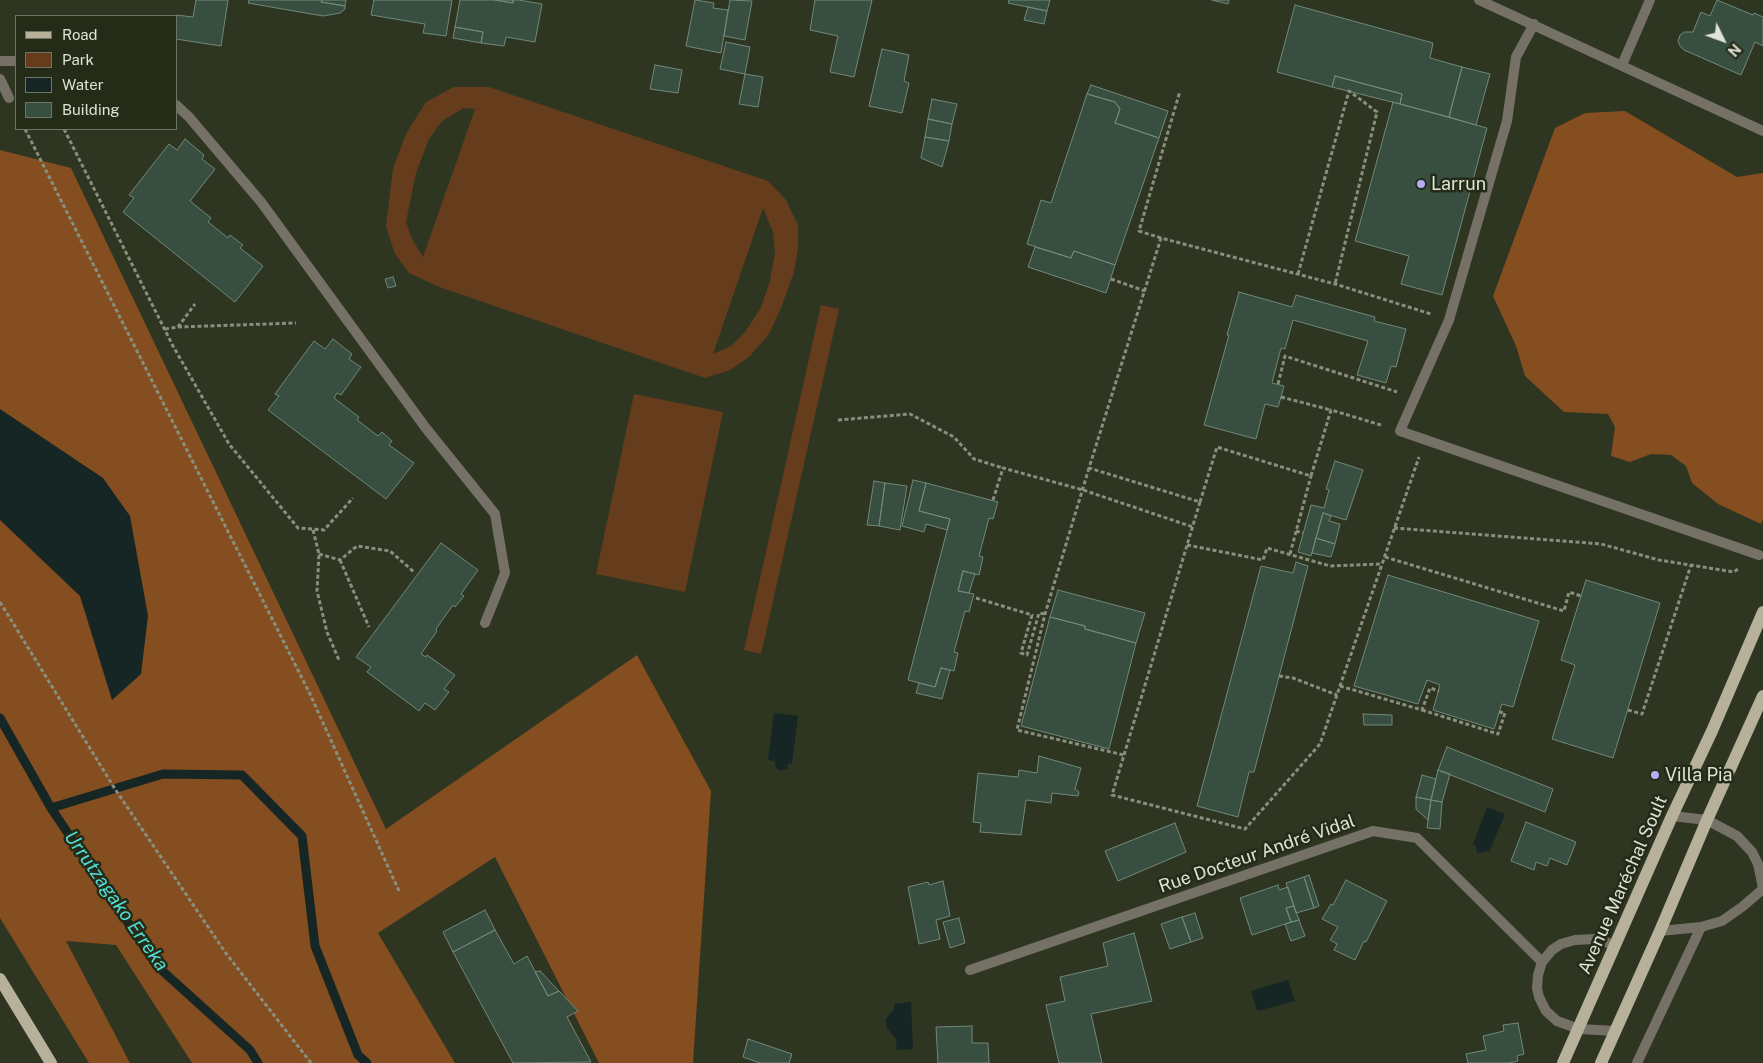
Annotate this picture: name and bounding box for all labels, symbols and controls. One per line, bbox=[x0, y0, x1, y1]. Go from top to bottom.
legend bbox=[15, 15, 178, 130]
north arrow bbox=[1698, 15, 1748, 65]
text: Road bbox=[62, 26, 98, 43]
text: N bbox=[1725, 41, 1744, 59]
text: Park bbox=[62, 51, 94, 68]
text: Water bbox=[62, 76, 104, 93]
text: Building bbox=[62, 101, 120, 118]
place label: Larrun bbox=[1431, 173, 1486, 195]
marker: Larrun bbox=[1415, 178, 1427, 190]
place label: Villa Pia bbox=[1665, 764, 1732, 786]
marker: Villa Pia bbox=[1649, 769, 1661, 781]
street label: Avenue Maréchal Soult bbox=[1574, 792, 1672, 978]
street label: Rue Docteur André Vidal bbox=[1156, 810, 1358, 898]
water label: Urrutzagako Erreka bbox=[59, 827, 173, 975]

